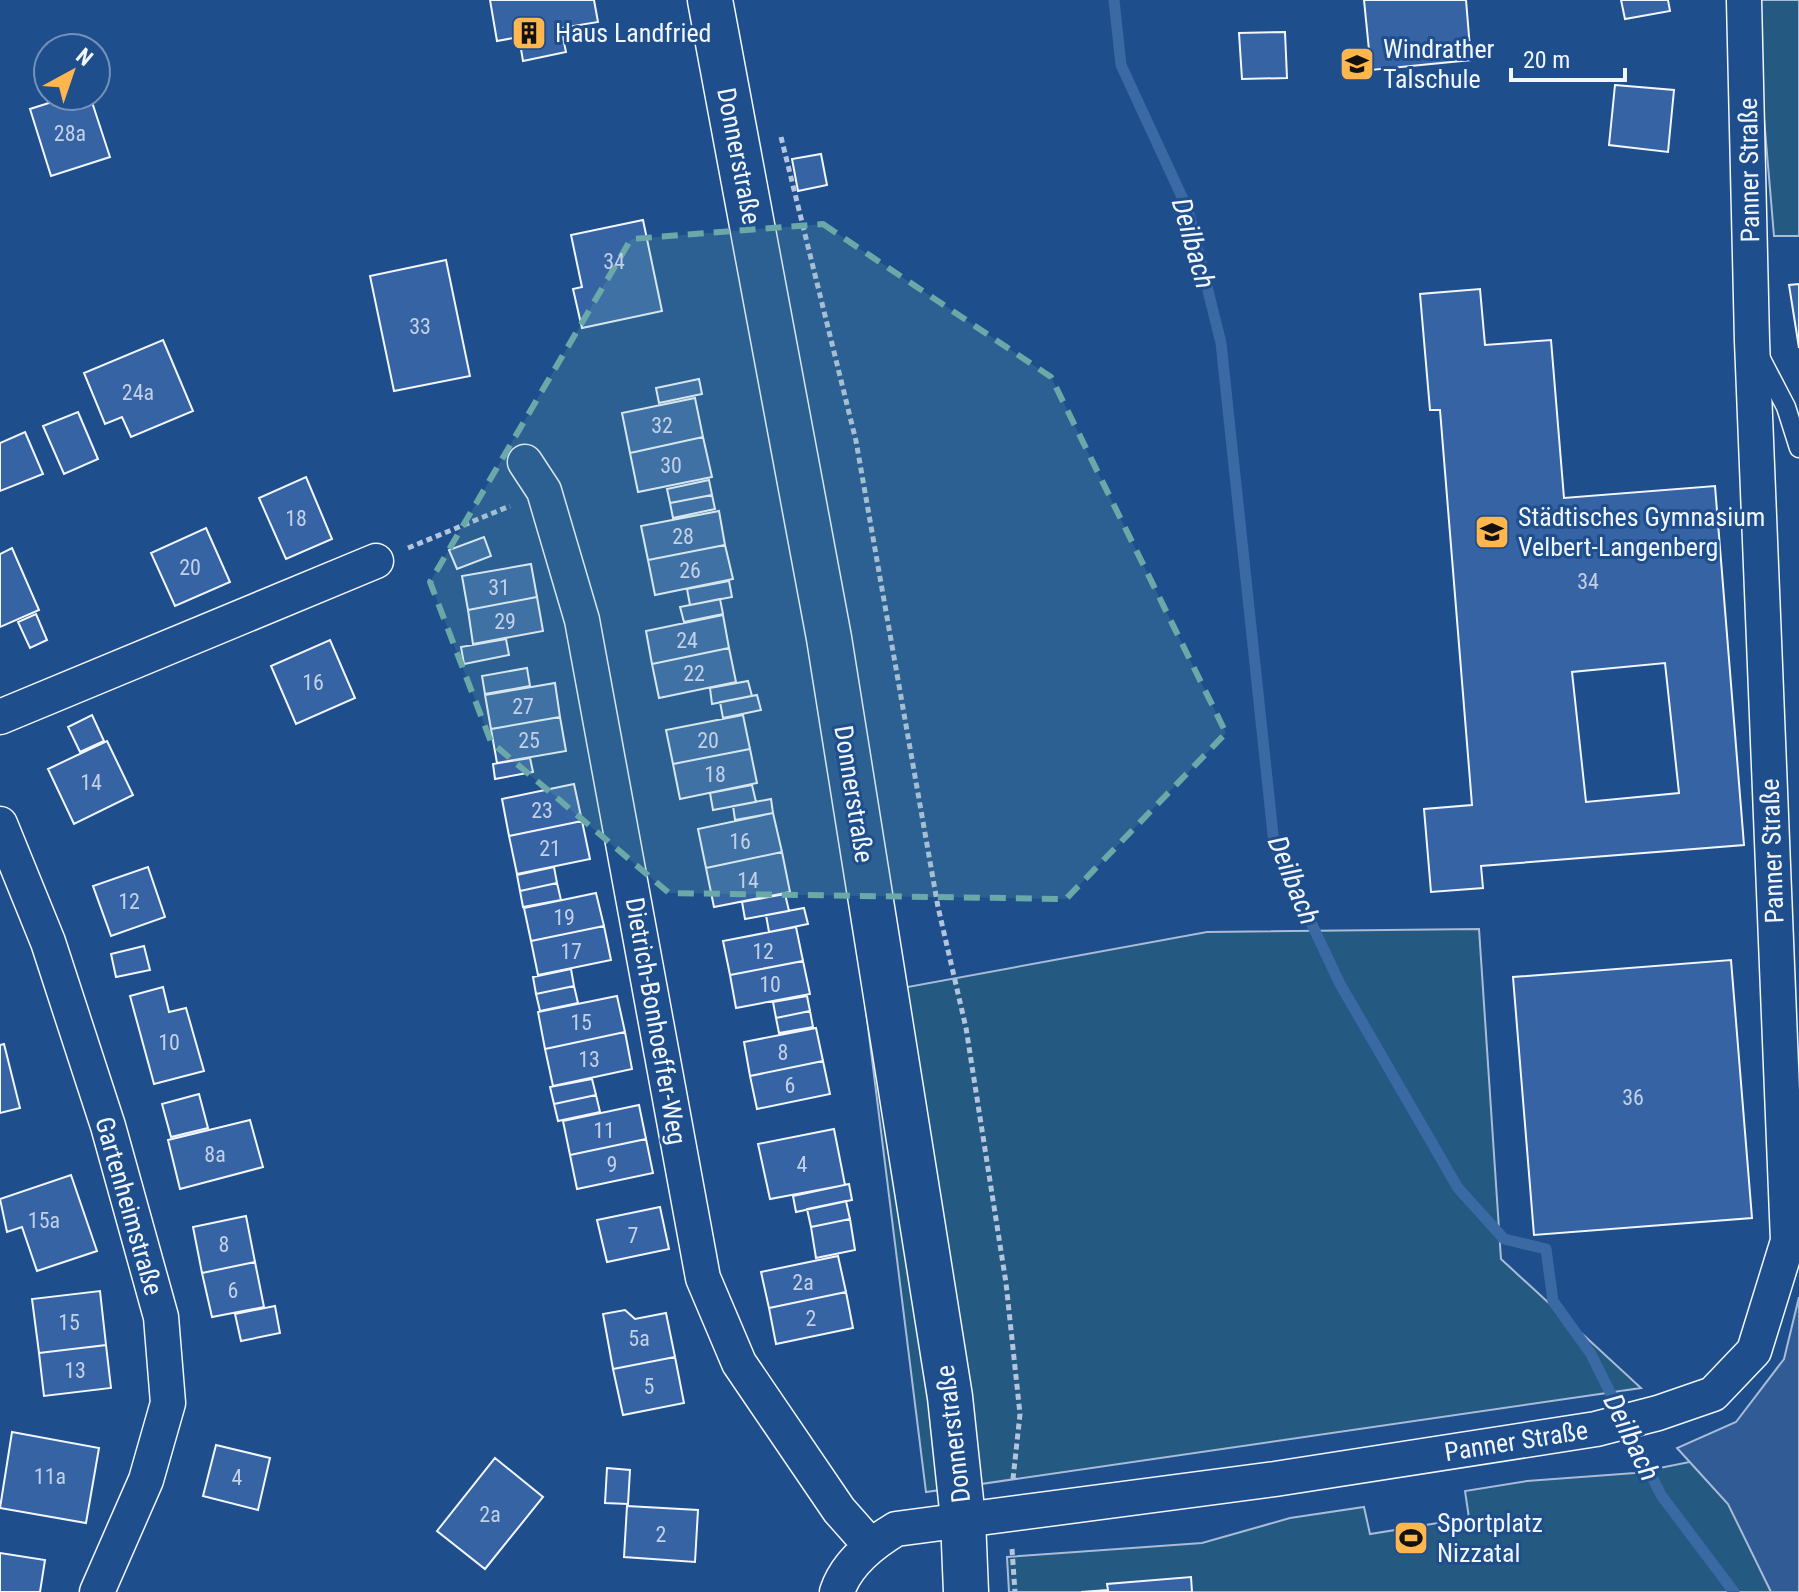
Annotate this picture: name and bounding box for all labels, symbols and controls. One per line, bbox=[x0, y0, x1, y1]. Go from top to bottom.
building icon: Haus Landfried bbox=[510, 14, 548, 52]
place label: Haus Landfried bbox=[555, 18, 711, 48]
north arrow bbox=[32, 32, 112, 112]
scale bar bbox=[1511, 32, 1625, 82]
place label: Windrather Talschule bbox=[1383, 34, 1495, 94]
text: N bbox=[71, 43, 98, 71]
school or university icon: Windrather Talschule bbox=[1338, 45, 1376, 83]
text: 20 m bbox=[1523, 46, 1570, 74]
street label: Donnerstraße bbox=[711, 85, 767, 227]
street label: Panner Straße bbox=[1733, 97, 1765, 243]
house number: 28a bbox=[54, 121, 86, 146]
water label: Deilbach bbox=[1165, 194, 1222, 292]
house number: 34 bbox=[603, 249, 625, 274]
house number: 33 bbox=[409, 314, 431, 339]
house number: 24a bbox=[122, 380, 154, 405]
house number: 32 bbox=[651, 413, 673, 438]
house number: 30 bbox=[660, 453, 682, 478]
place label: Städtisches Gymnasium Velbert-Langenberg bbox=[1518, 502, 1765, 562]
house number: 18 bbox=[285, 506, 307, 531]
school or university icon: Städtisches Gymnasium Velbert-Langenberg bbox=[1473, 513, 1511, 551]
house number: 28 bbox=[672, 524, 694, 549]
house number: 20 bbox=[179, 555, 201, 580]
house number: 26 bbox=[679, 558, 701, 583]
house number: 34 bbox=[1577, 569, 1599, 594]
house number: 31 bbox=[488, 575, 510, 600]
house number: 29 bbox=[494, 609, 516, 634]
house number: 24 bbox=[676, 628, 698, 653]
house number: 22 bbox=[683, 661, 705, 686]
house number: 16 bbox=[302, 670, 324, 695]
house number: 27 bbox=[512, 694, 534, 719]
street label: Donnerstraße bbox=[828, 723, 880, 865]
house number: 25 bbox=[518, 728, 540, 753]
house number: 20 bbox=[697, 728, 719, 753]
house number: 18 bbox=[704, 762, 726, 787]
house number: 14 bbox=[80, 770, 102, 795]
street label: Panner Straße bbox=[1754, 778, 1790, 924]
house number: 23 bbox=[531, 798, 553, 823]
house number: 16 bbox=[729, 829, 751, 854]
water label: Deilbach bbox=[1261, 831, 1326, 929]
house number: 21 bbox=[539, 836, 561, 861]
house number: 14 bbox=[737, 868, 759, 893]
house number: 12 bbox=[118, 889, 140, 914]
street label: Dietrich-Bonhoeffer-Weg bbox=[619, 895, 693, 1147]
house number: 19 bbox=[553, 905, 575, 930]
house number: 17 bbox=[560, 939, 582, 964]
house number: 12 bbox=[752, 939, 774, 964]
house number: 10 bbox=[759, 972, 781, 997]
house number: 15 bbox=[570, 1010, 592, 1035]
house number: 10 bbox=[158, 1030, 180, 1055]
house number: 8 bbox=[778, 1040, 788, 1065]
house number: 13 bbox=[578, 1047, 600, 1072]
house number: 6 bbox=[785, 1073, 795, 1098]
house number: 36 bbox=[1622, 1085, 1644, 1110]
street label: Gartenheimstraße bbox=[89, 1113, 169, 1299]
house number: 11 bbox=[593, 1118, 615, 1143]
house number: 8a bbox=[204, 1142, 226, 1167]
house number: 9 bbox=[607, 1152, 617, 1177]
house number: 4 bbox=[797, 1152, 808, 1177]
house number: 15a bbox=[28, 1208, 60, 1233]
house number: 7 bbox=[628, 1223, 638, 1248]
house number: 8 bbox=[219, 1232, 229, 1257]
house number: 2a bbox=[792, 1270, 814, 1295]
house number: 6 bbox=[228, 1278, 238, 1303]
house number: 2 bbox=[806, 1306, 816, 1331]
house number: 15 bbox=[58, 1310, 80, 1335]
house number: 5a bbox=[628, 1326, 650, 1351]
house number: 13 bbox=[64, 1358, 86, 1383]
street label: Donnerstraße bbox=[930, 1364, 976, 1504]
house number: 5 bbox=[644, 1374, 654, 1399]
water label: Deilbach bbox=[1596, 1388, 1667, 1486]
street label: Panner Straße bbox=[1442, 1415, 1590, 1467]
house number: 11a bbox=[34, 1464, 66, 1489]
house number: 4 bbox=[232, 1465, 243, 1490]
house number: 2a bbox=[479, 1502, 501, 1527]
place label: Sportplatz Nizzatal bbox=[1437, 1508, 1543, 1568]
sports icon: Sportplatz Nizzatal bbox=[1392, 1519, 1430, 1557]
house number: 2 bbox=[656, 1522, 666, 1547]

